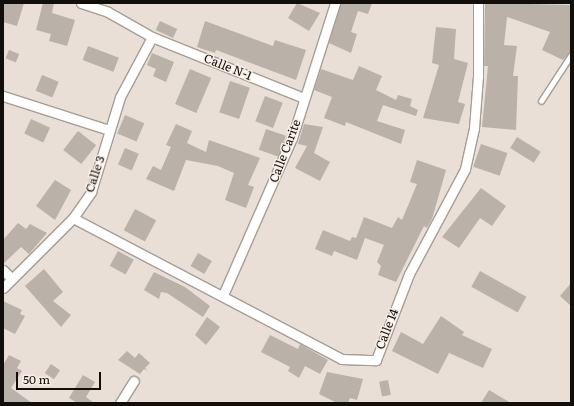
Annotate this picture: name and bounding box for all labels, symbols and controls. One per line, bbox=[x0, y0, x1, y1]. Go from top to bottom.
street label: Calle N-1 bbox=[202, 51, 254, 83]
street label: Calle Carite bbox=[266, 117, 304, 185]
street label: Calle 3 bbox=[82, 154, 108, 194]
street label: Calle 14 bbox=[373, 307, 401, 351]
scale bar bbox=[18, 364, 103, 390]
text: 50 m bbox=[23, 370, 50, 388]

